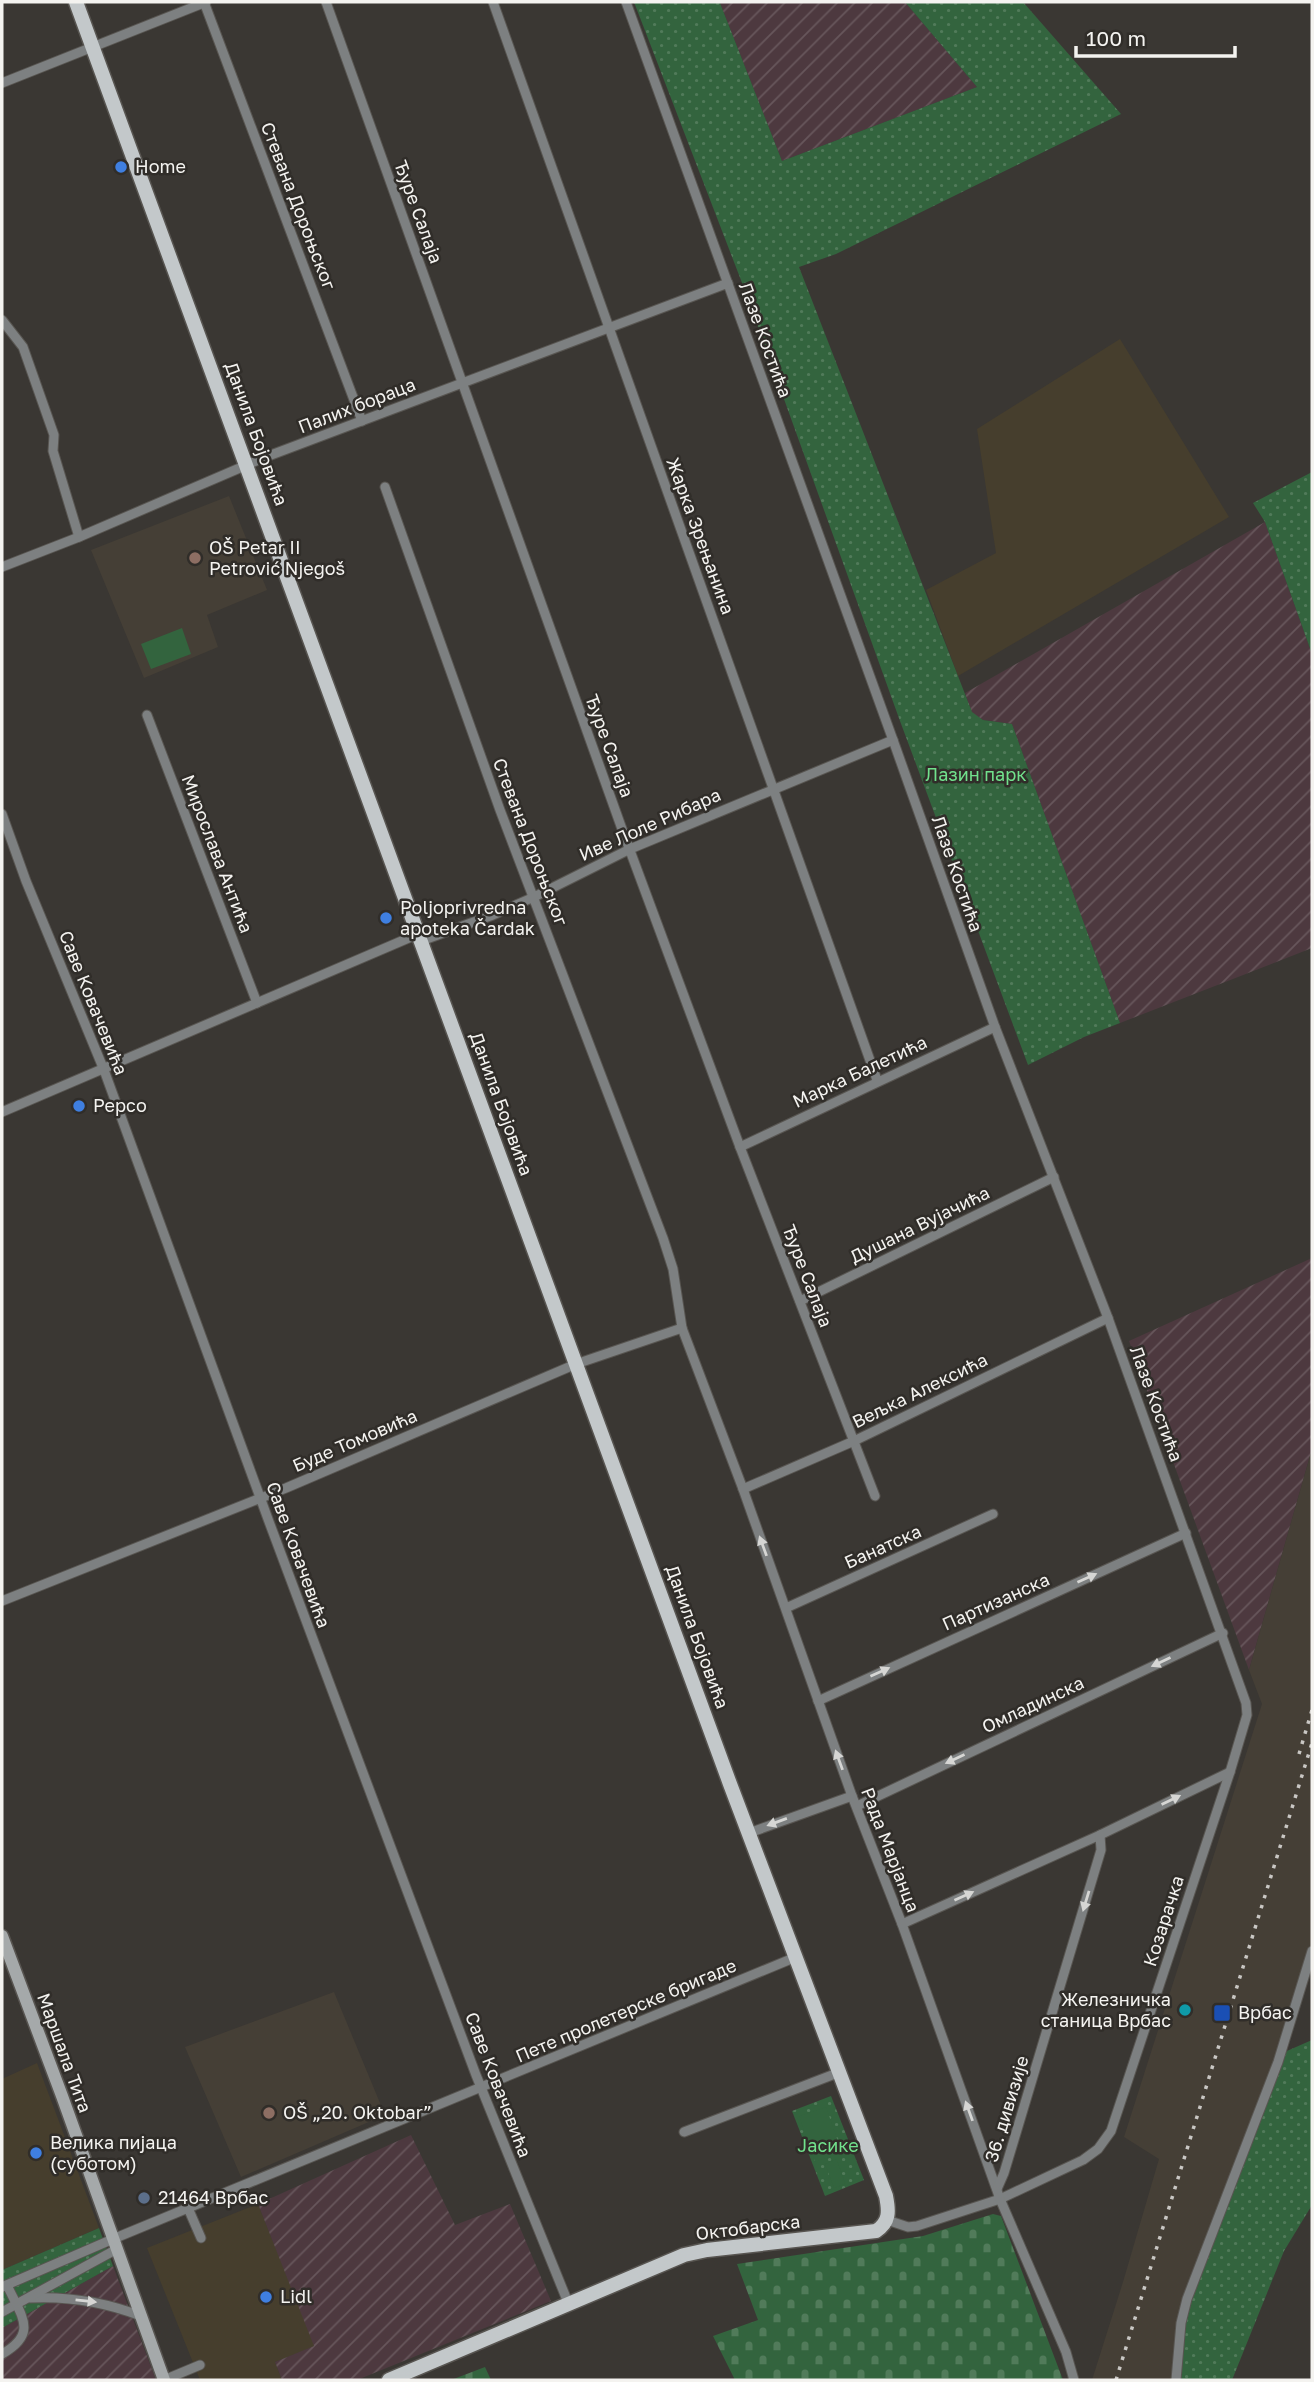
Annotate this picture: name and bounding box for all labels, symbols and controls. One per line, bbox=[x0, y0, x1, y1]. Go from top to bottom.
scale bar bbox=[1076, 14, 1235, 58]
text: 100 m bbox=[1086, 25, 1146, 51]
street label: Стевана Дороњског bbox=[257, 119, 341, 293]
place label: Home bbox=[135, 155, 186, 177]
street label: Ђуре Салаја bbox=[390, 157, 448, 266]
marker: Home bbox=[113, 159, 129, 175]
street label: Лазе Костића bbox=[735, 279, 797, 400]
street label: Данила Бојовића bbox=[221, 359, 293, 509]
street label: Палих бораца bbox=[295, 373, 418, 438]
street label: Жарка Зрењанина bbox=[662, 454, 740, 617]
place label: OŠ Petar II Petrović Njegoš bbox=[209, 536, 345, 579]
marker: OŠ Petar II Petrović Njegoš bbox=[187, 550, 203, 566]
street label: Ђуре Салаја bbox=[581, 691, 639, 800]
street label: Стевана Дороњског bbox=[489, 755, 573, 929]
park label: Лазин парк bbox=[925, 763, 1027, 785]
street label: Мирослава Антића bbox=[178, 771, 258, 936]
street label: Иве Лоле Рибара bbox=[575, 783, 724, 865]
street label: Лазе Костића bbox=[928, 813, 988, 935]
place label: Poljoprivredna apoteka Čardak bbox=[400, 896, 535, 939]
marker: Poljoprivredna apoteka Čardak bbox=[378, 910, 394, 926]
street label: Саве Ковачевића bbox=[55, 927, 133, 1078]
street label: Данила Бојовића bbox=[466, 1029, 538, 1179]
street label: Марка Балетића bbox=[789, 1030, 930, 1112]
place label: Pepco bbox=[93, 1094, 147, 1116]
marker: Pepco bbox=[71, 1098, 87, 1114]
street label: Душана Вујачића bbox=[846, 1181, 993, 1267]
street label: Ђуре Салаја bbox=[778, 1221, 838, 1330]
street label: Лазе Костића bbox=[1126, 1343, 1188, 1464]
street label: Вељка Алексића bbox=[848, 1348, 991, 1432]
street label: Буде Томовића bbox=[289, 1404, 420, 1476]
street label: Саве Ковачевића bbox=[262, 1479, 336, 1631]
street label: Банатска bbox=[841, 1519, 924, 1573]
one-way arrow bbox=[757, 1535, 768, 1556]
street label: Данила Бојовића bbox=[662, 1562, 734, 1712]
street label: Партизанска bbox=[939, 1568, 1053, 1635]
one-way arrow bbox=[1077, 1572, 1097, 1584]
one-way arrow bbox=[1151, 1656, 1171, 1668]
one-way arrow bbox=[870, 1666, 890, 1678]
street label: Омладинска bbox=[978, 1671, 1087, 1737]
one-way arrow bbox=[833, 1749, 844, 1770]
one-way arrow bbox=[945, 1754, 965, 1765]
street label: Рада Марјанца bbox=[857, 1784, 925, 1915]
one-way arrow bbox=[1161, 1795, 1181, 1806]
one-way arrow bbox=[767, 1817, 788, 1828]
street label: Козарачка bbox=[1138, 1872, 1188, 1969]
one-way arrow bbox=[954, 1890, 974, 1902]
one-way arrow bbox=[1080, 1890, 1090, 1911]
street label: Пете пролетерске бригаде bbox=[512, 1954, 739, 2067]
place label: Железничка станица Врбас bbox=[1041, 1988, 1171, 2031]
street label: Маршала Тита bbox=[33, 1990, 97, 2116]
place label: Врбас bbox=[1238, 2001, 1292, 2023]
marker: Железничка станица Врбас bbox=[1177, 2002, 1193, 2018]
marker: Врбас bbox=[1212, 2003, 1232, 2023]
street label: Саве Ковачевића bbox=[461, 2009, 537, 2160]
street label: 36. дивизије bbox=[979, 2053, 1033, 2165]
place label: OŠ „20. Oktobar” bbox=[283, 2101, 432, 2123]
one-way arrow bbox=[963, 2101, 974, 2122]
marker: OŠ „20. Oktobar” bbox=[261, 2105, 277, 2121]
place label: Велика пијаца (суботом) bbox=[50, 2131, 177, 2174]
park label: Јасике bbox=[797, 2134, 859, 2156]
marker: Велика пијаца (суботом) bbox=[28, 2145, 44, 2161]
place label: 21464 Врбас bbox=[158, 2186, 269, 2208]
marker: 21464 Врбас bbox=[136, 2190, 152, 2206]
street label: Октобарска bbox=[694, 2210, 801, 2244]
place label: Lidl bbox=[280, 2285, 312, 2307]
marker: Lidl bbox=[258, 2289, 274, 2305]
one-way arrow bbox=[75, 2295, 97, 2306]

